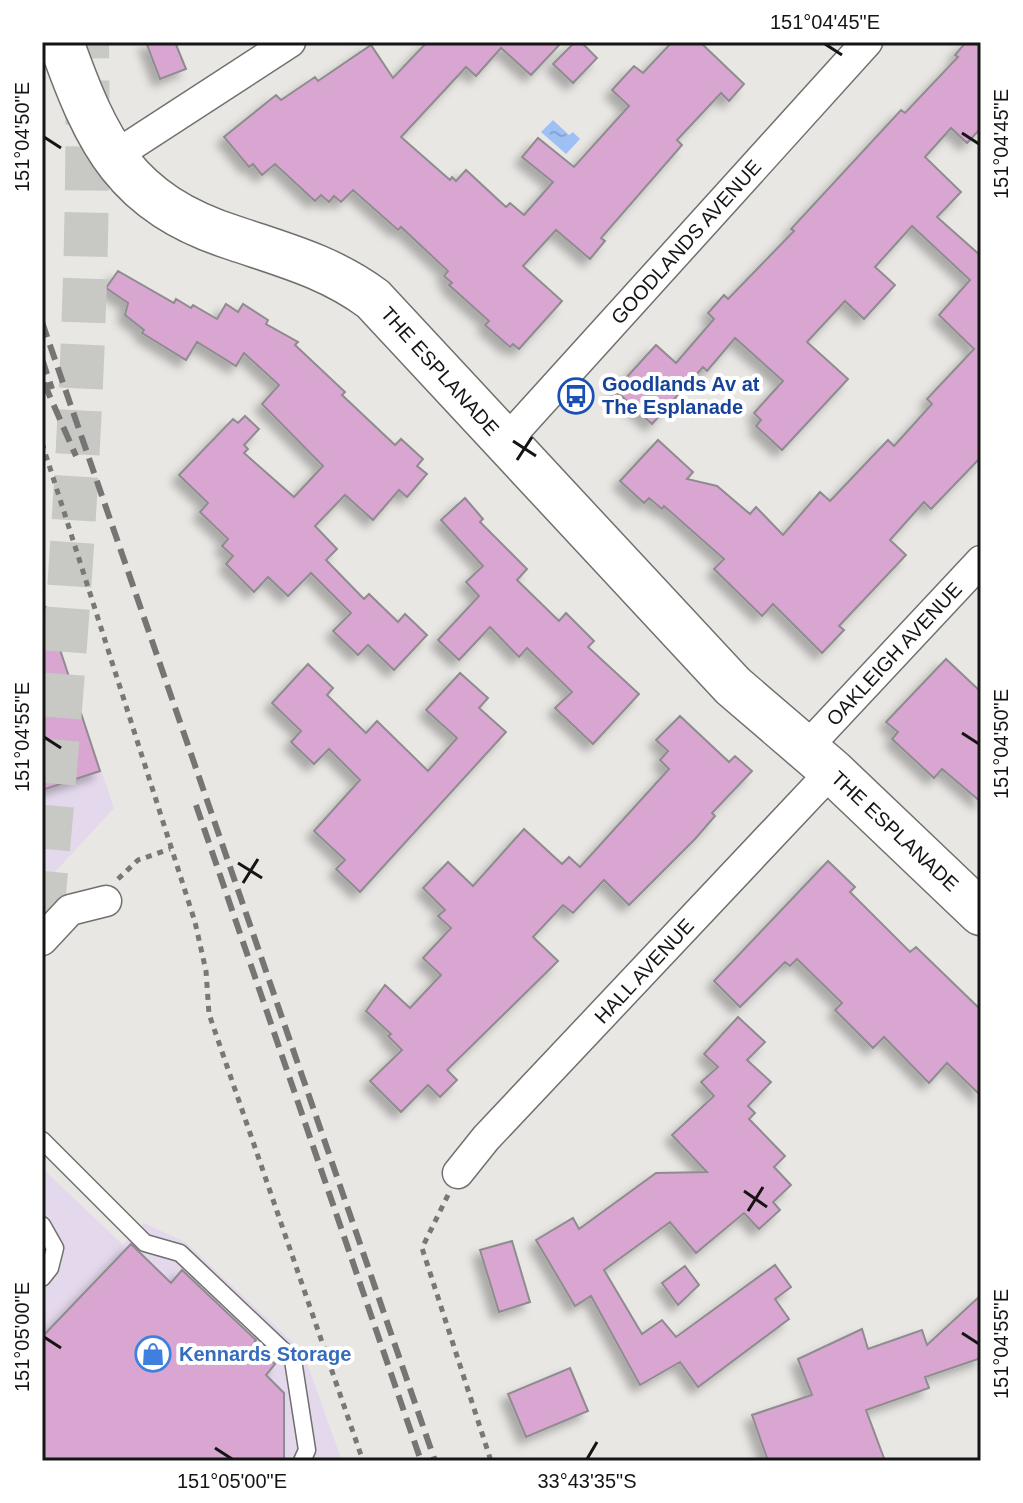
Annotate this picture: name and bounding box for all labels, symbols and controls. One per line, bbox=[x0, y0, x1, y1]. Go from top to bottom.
text: 151°04'45"E bbox=[770, 11, 880, 33]
text: 151°04'50"E bbox=[11, 82, 33, 192]
text: 151°04'45"E bbox=[990, 89, 1012, 199]
street label: GOODLANDS AVENUE bbox=[607, 155, 765, 329]
street label: THE ESPLANADE bbox=[376, 302, 504, 440]
place label: Goodlands Av at The Esplanade bbox=[602, 373, 760, 418]
bus stop icon: Goodlands Av at The Esplanade bbox=[557, 377, 595, 415]
street label: OAKLEIGH AVENUE bbox=[822, 578, 966, 730]
text: 151°04'55"E bbox=[11, 682, 33, 792]
text: 151°04'50"E bbox=[990, 689, 1012, 799]
street label: THE ESPLANADE bbox=[827, 766, 963, 896]
street label: HALL AVENUE bbox=[590, 914, 698, 1028]
text: 151°05'00"E bbox=[11, 1282, 33, 1392]
text: 151°04'55"E bbox=[990, 1289, 1012, 1399]
shop icon: Kennards Storage bbox=[134, 1335, 172, 1373]
place label: Kennards Storage bbox=[179, 1343, 351, 1365]
text: 151°05'00"E bbox=[177, 1470, 287, 1492]
text: 33°43'35"S bbox=[538, 1470, 637, 1492]

